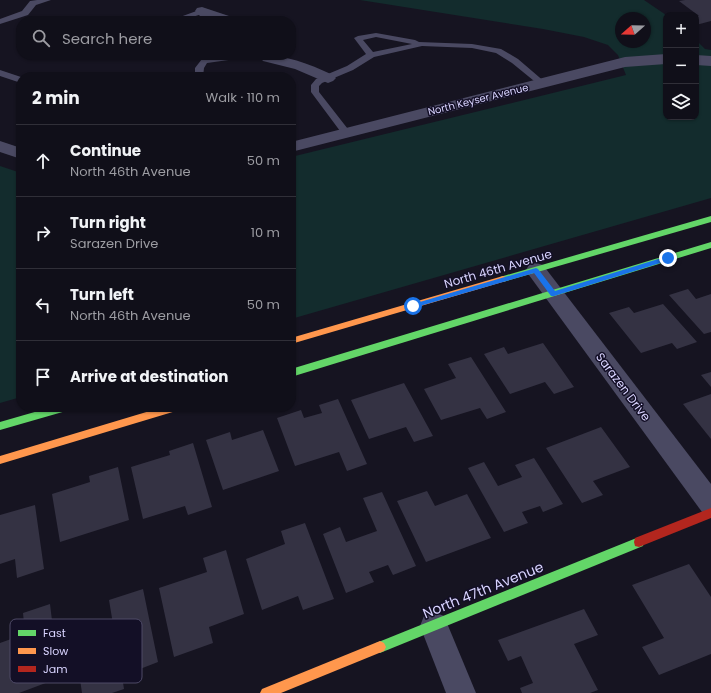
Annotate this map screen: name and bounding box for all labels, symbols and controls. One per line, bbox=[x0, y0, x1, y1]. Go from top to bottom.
north arrow bbox=[615, 12, 651, 48]
map controls bbox=[663, 12, 699, 120]
button: + bbox=[663, 12, 699, 48]
search box bbox=[16, 16, 296, 60]
icon: search bbox=[30, 27, 52, 49]
text: Search here bbox=[62, 28, 152, 49]
button: − bbox=[663, 48, 699, 84]
street label: North Keyser Avenue bbox=[426, 80, 530, 119]
button: layers bbox=[663, 84, 699, 120]
text: 2 min bbox=[32, 86, 80, 110]
text: Walk · 110 m bbox=[206, 88, 280, 107]
text: Continue bbox=[70, 140, 141, 161]
icon: ahead bbox=[32, 150, 54, 172]
text: 50 m bbox=[247, 151, 280, 170]
text: North 46th Avenue bbox=[70, 162, 191, 181]
text: Turn right bbox=[70, 212, 146, 233]
icon: right bbox=[32, 222, 54, 244]
text: 10 m bbox=[251, 223, 280, 242]
text: Sarazen Drive bbox=[70, 234, 158, 253]
street label: North 46th Avenue bbox=[442, 245, 554, 292]
route end bbox=[659, 249, 677, 267]
text: Turn left bbox=[70, 284, 134, 305]
icon: left bbox=[32, 294, 54, 316]
text: 50 m bbox=[247, 295, 280, 314]
route start bbox=[404, 297, 422, 315]
text: North 46th Avenue bbox=[70, 306, 191, 325]
street label: Sarazen Drive bbox=[592, 349, 655, 424]
icon: arrive bbox=[32, 366, 54, 388]
text: Arrive at destination bbox=[70, 366, 228, 387]
street label: North 47th Avenue bbox=[420, 557, 547, 623]
legend bbox=[10, 619, 142, 683]
text: Fast bbox=[43, 625, 66, 641]
text: Slow bbox=[43, 643, 68, 659]
text: Jam bbox=[43, 661, 68, 677]

